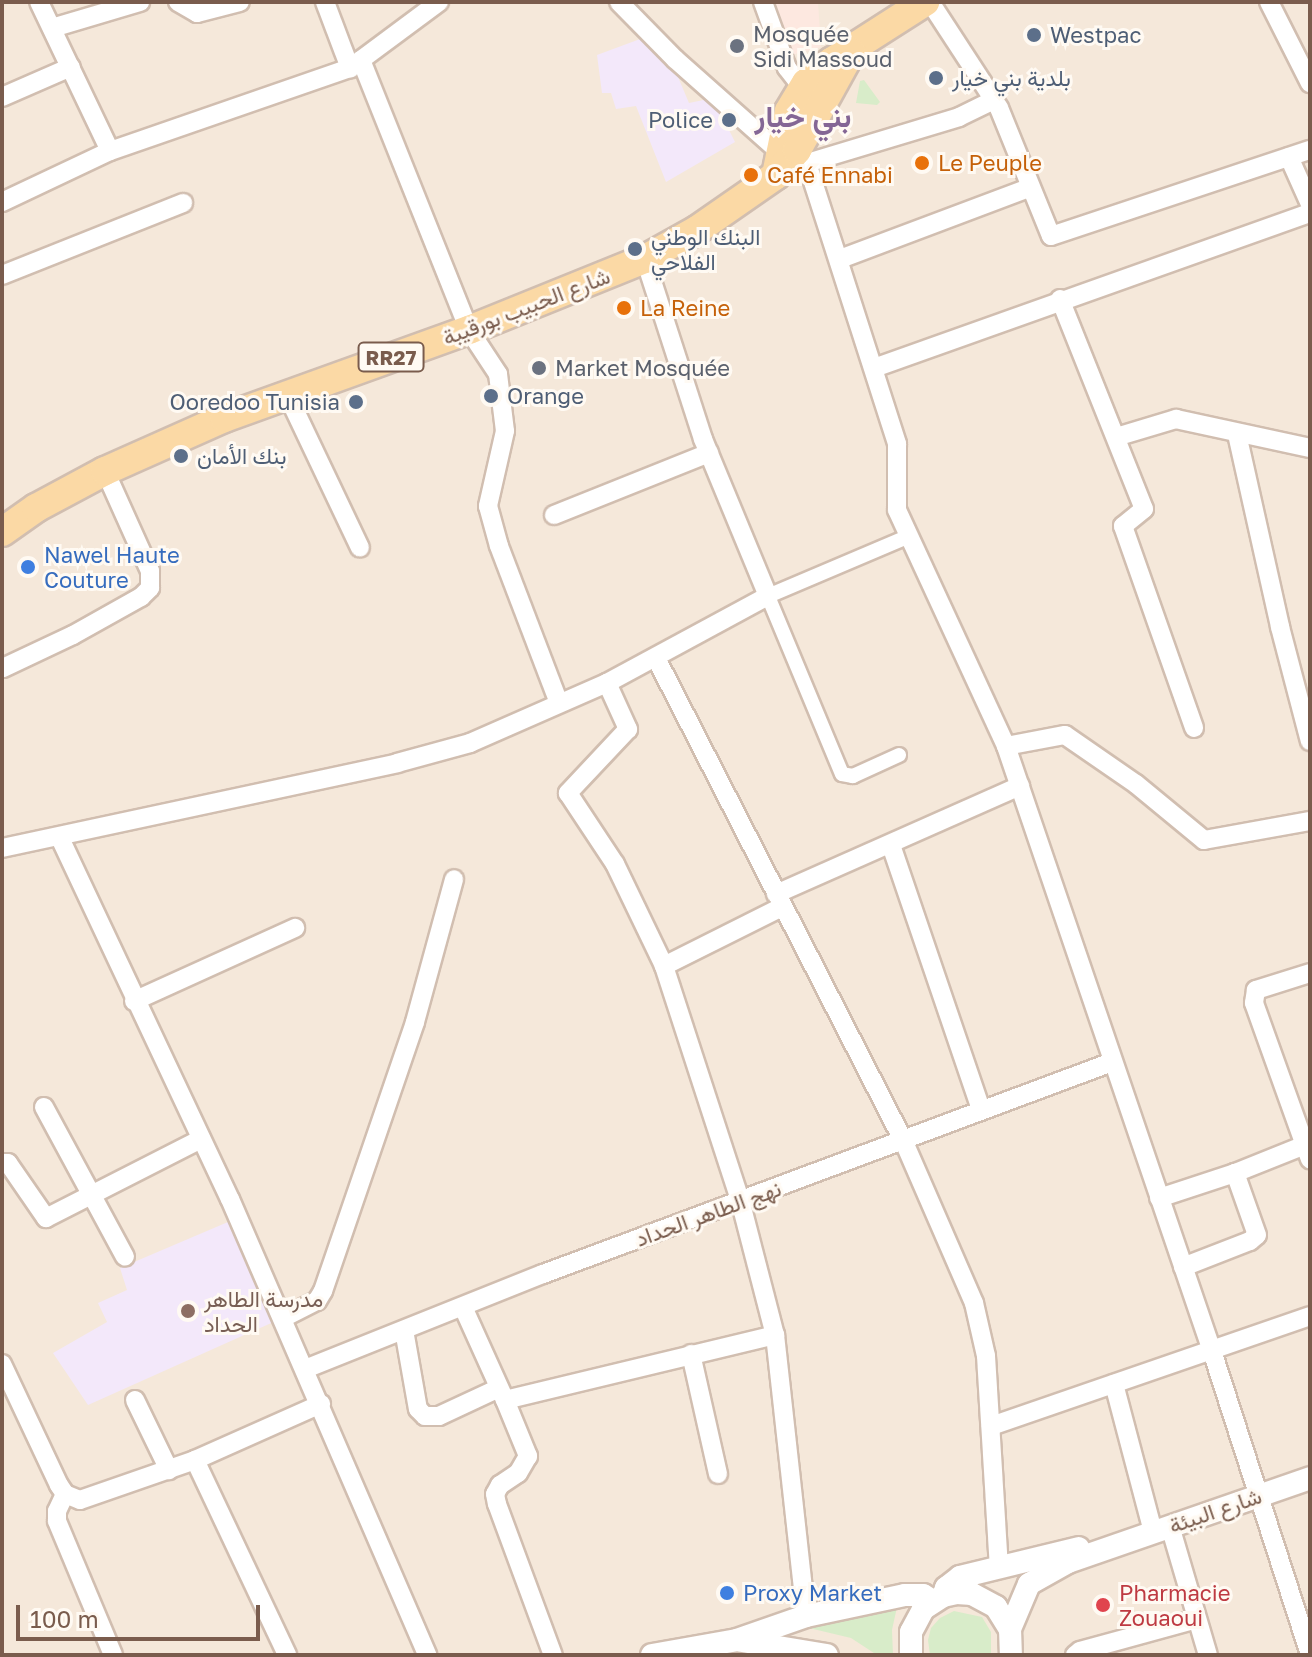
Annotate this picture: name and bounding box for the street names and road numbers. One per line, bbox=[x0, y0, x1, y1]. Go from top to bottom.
street label: شارع الحبيب بورقيبة bbox=[439, 262, 613, 350]
road number: RR27 bbox=[357, 341, 425, 373]
street label: نهج الطاهر الحداد bbox=[632, 1174, 784, 1252]
street label: شارع البيئة bbox=[1165, 1482, 1265, 1538]

